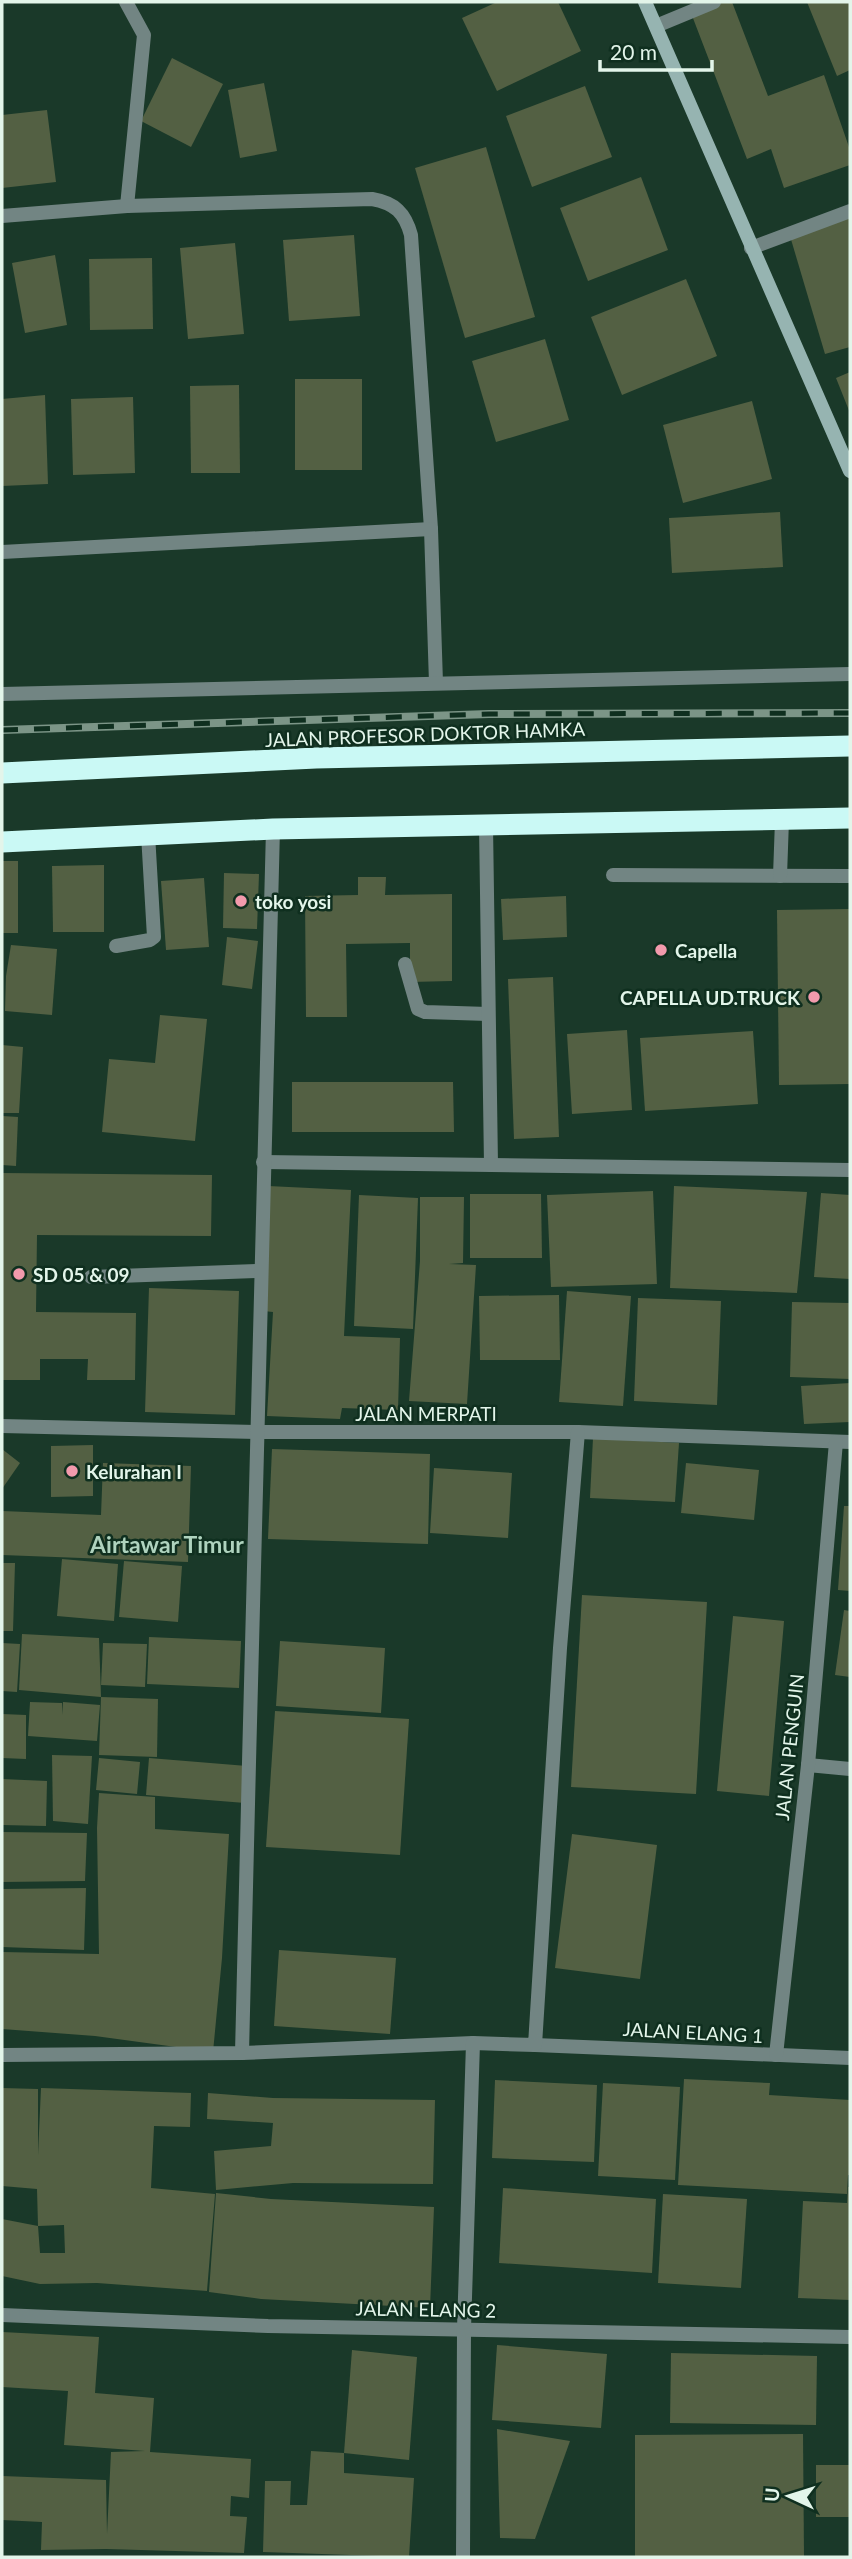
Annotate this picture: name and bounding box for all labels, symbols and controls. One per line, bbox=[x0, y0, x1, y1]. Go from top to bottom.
scale bar bbox=[600, 28, 712, 72]
text: 20 m bbox=[610, 39, 657, 64]
street label: JALAN PROFESOR DOKTOR HAMKA bbox=[265, 717, 586, 751]
place label: toko yosi bbox=[255, 890, 331, 913]
marker: toko yosi bbox=[233, 893, 249, 909]
place label: Capella bbox=[675, 939, 737, 962]
marker: Capella bbox=[653, 942, 669, 958]
place label: CAPELLA UD.TRUCK bbox=[620, 986, 801, 1009]
marker: CAPELLA UD.TRUCK bbox=[806, 989, 822, 1005]
place label: SD 05 & 09 bbox=[33, 1263, 130, 1286]
marker: SD 05 & 09 bbox=[11, 1266, 27, 1282]
street label: JALAN MERPATI bbox=[355, 1402, 497, 1425]
place label: Kelurahan I bbox=[86, 1460, 182, 1483]
marker: Kelurahan I bbox=[64, 1463, 80, 1479]
district label: Airtawar Timur bbox=[89, 1530, 244, 1558]
street label: JALAN PENGUIN bbox=[770, 1673, 808, 1821]
street label: JALAN ELANG 1 bbox=[622, 2017, 764, 2047]
street label: JALAN ELANG 2 bbox=[356, 2296, 496, 2322]
north arrow bbox=[754, 2461, 824, 2531]
text: U bbox=[760, 2487, 784, 2503]

